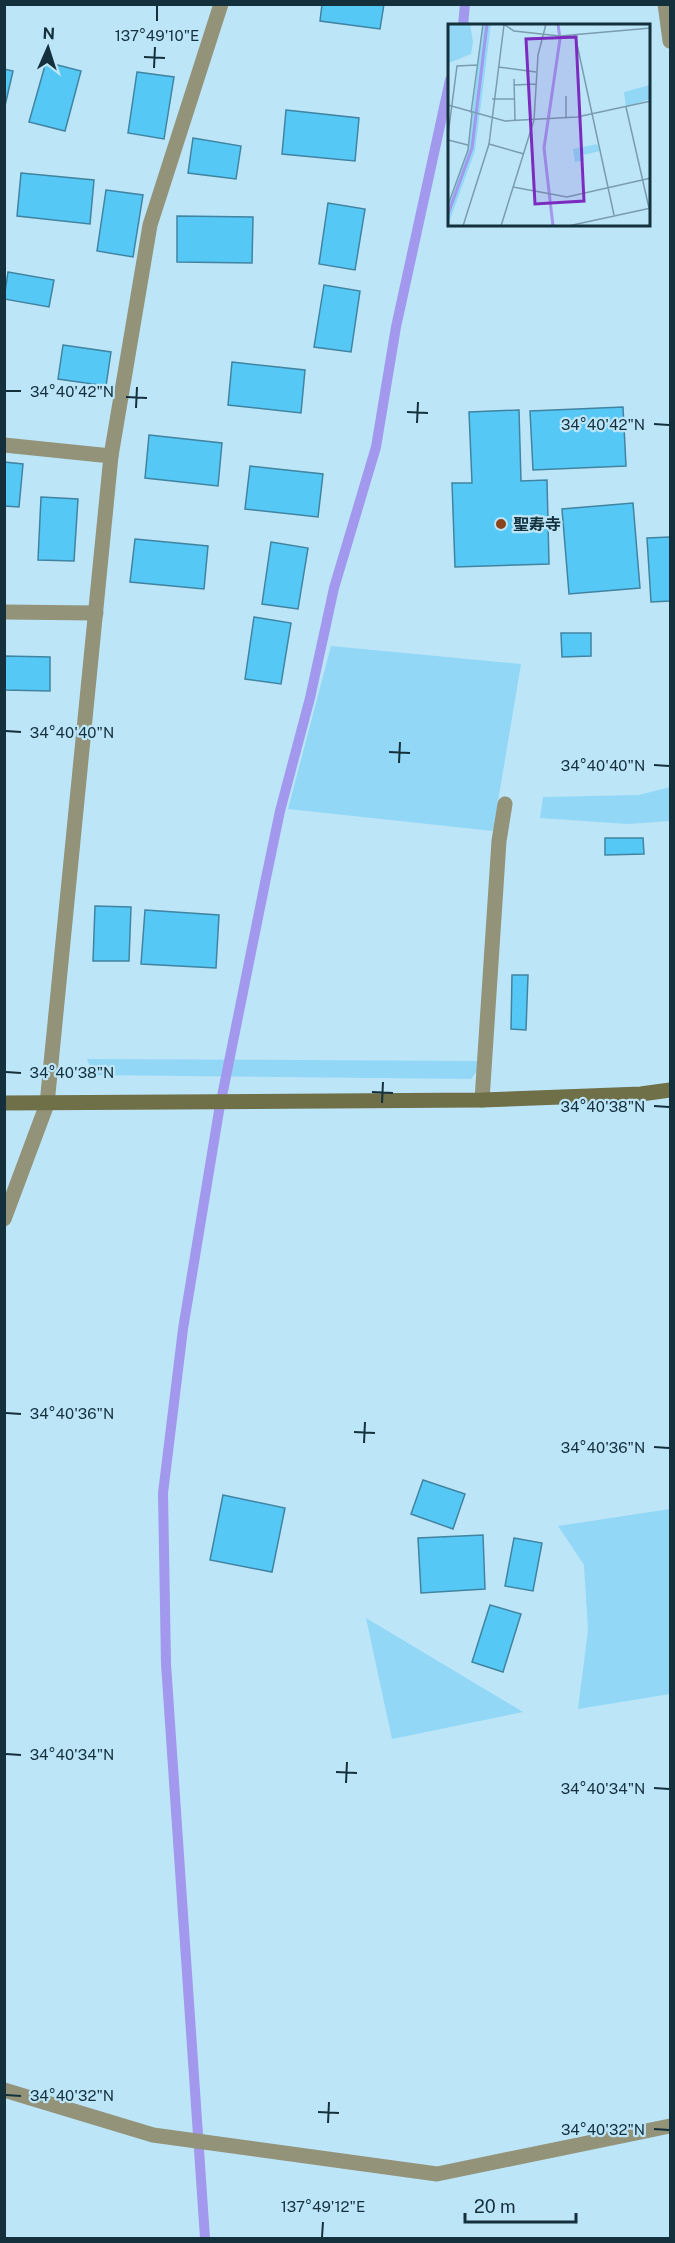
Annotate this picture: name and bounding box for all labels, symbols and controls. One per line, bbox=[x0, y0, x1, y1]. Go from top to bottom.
north arrow bbox=[18, 18, 78, 78]
text: N bbox=[42, 24, 56, 43]
inset map bbox=[448, 24, 651, 226]
text: 137°49'10"E bbox=[115, 27, 199, 44]
text: 34°40'42"N bbox=[30, 383, 114, 400]
text: 34°40'42"N bbox=[561, 416, 645, 433]
place label: 聖寿寺 bbox=[513, 515, 561, 534]
marker: 聖寿寺 bbox=[494, 517, 508, 531]
text: 34°40'40"N bbox=[30, 724, 114, 741]
text: 34°40'40"N bbox=[561, 757, 645, 774]
text: 34°40'38"N bbox=[30, 1064, 114, 1081]
text: 34°40'38"N bbox=[561, 1098, 645, 1115]
text: 34°40'36"N bbox=[30, 1405, 114, 1422]
text: 34°40'36"N bbox=[561, 1439, 645, 1456]
text: 34°40'34"N bbox=[30, 1746, 114, 1763]
text: 34°40'34"N bbox=[561, 1780, 645, 1797]
text: 34°40'32"N bbox=[30, 2087, 114, 2104]
text: 34°40'32"N bbox=[561, 2121, 645, 2138]
scale bar bbox=[465, 2186, 576, 2224]
text: 20 m bbox=[474, 2196, 516, 2217]
text: 137°49'12"E bbox=[281, 2198, 365, 2215]

